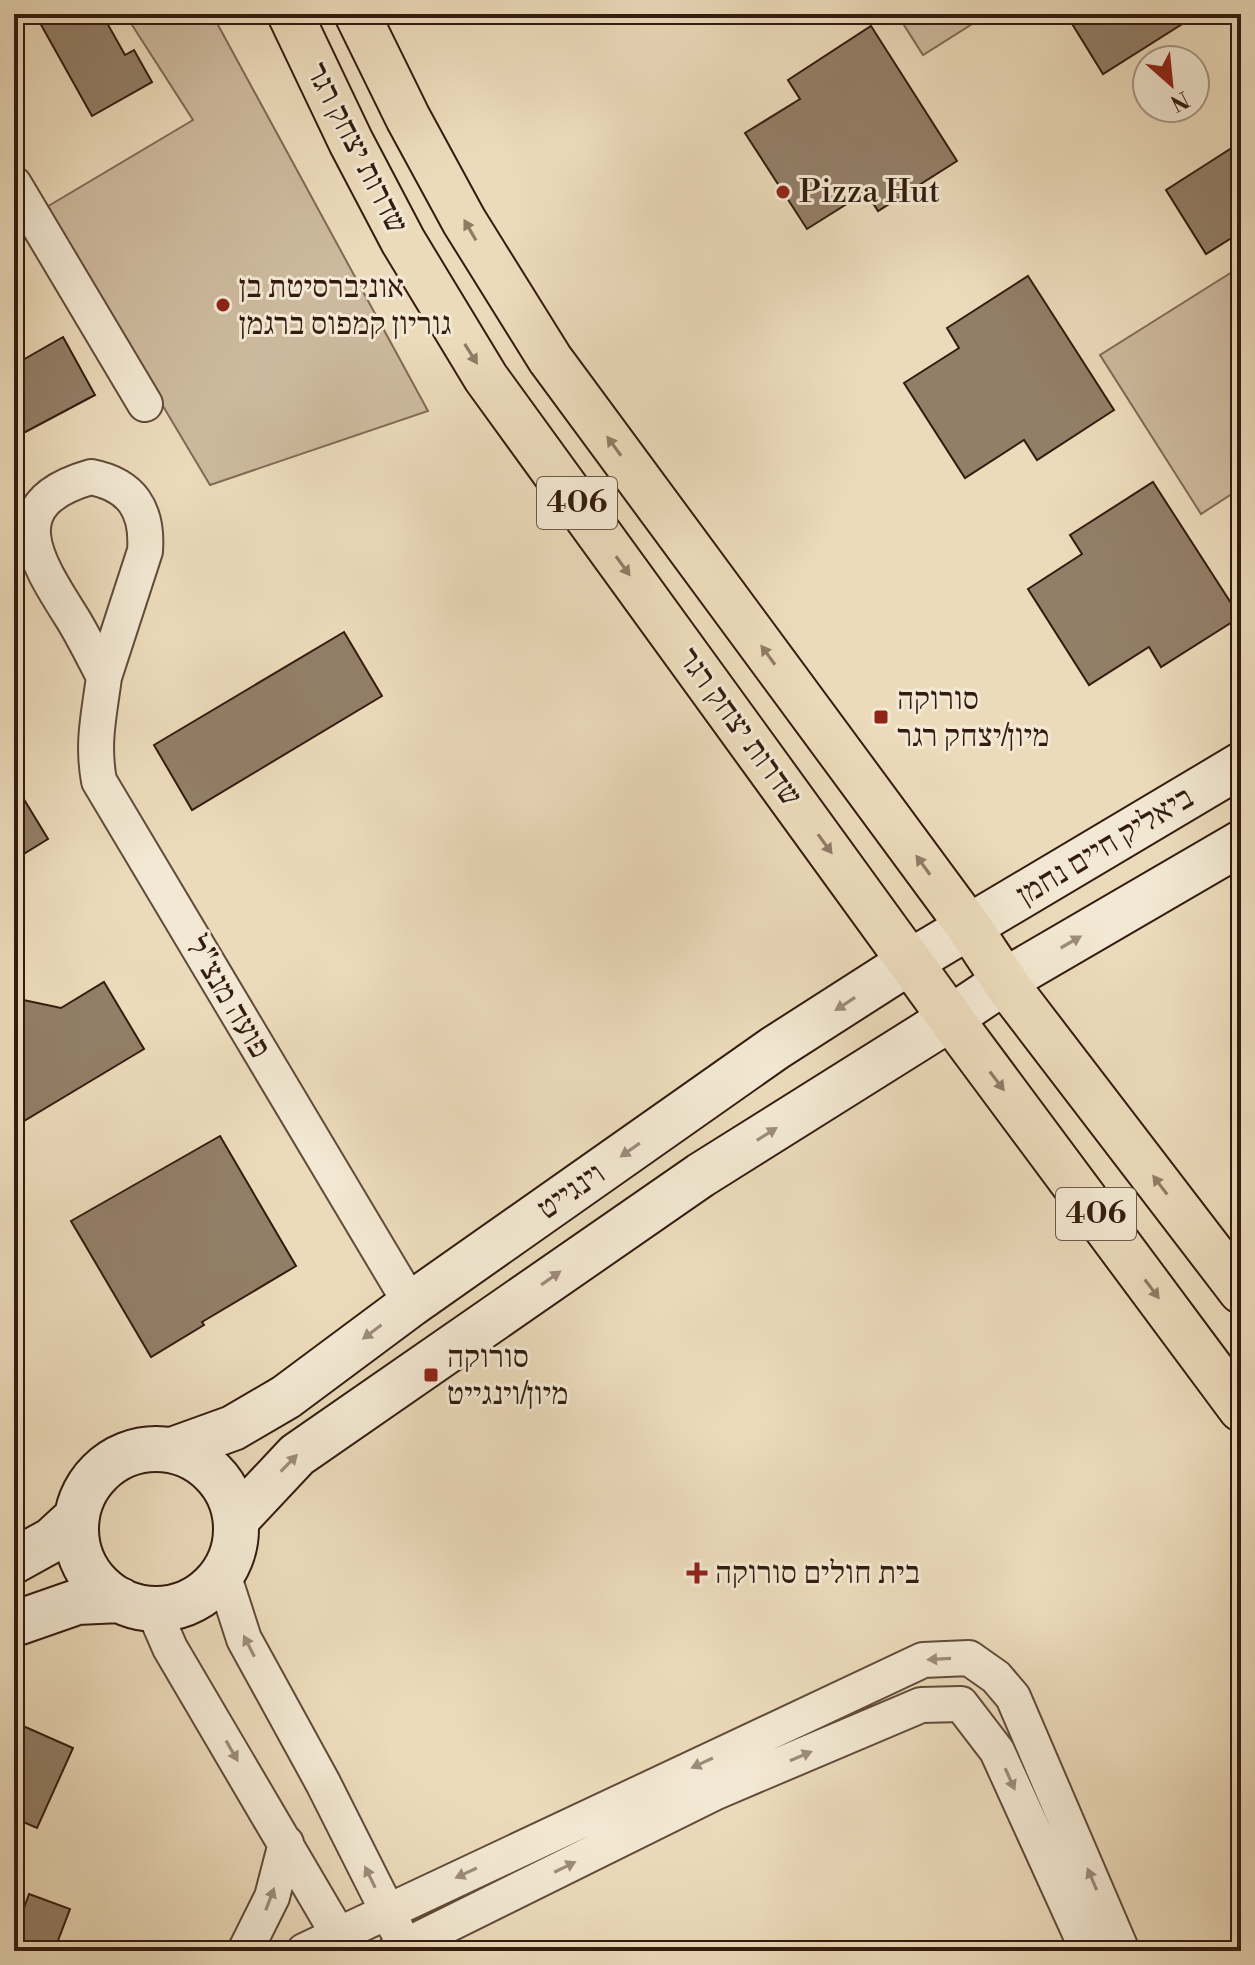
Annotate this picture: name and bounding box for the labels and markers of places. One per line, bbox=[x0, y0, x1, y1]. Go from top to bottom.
place label: Pizza Hut bbox=[799, 172, 940, 212]
marker: Pizza Hut bbox=[774, 183, 792, 201]
place label: אוניברסיטת בן גוריון קמפוס ברגמן bbox=[239, 267, 452, 344]
marker: אוניברסיטת בן גוריון קמפוס ברגמן bbox=[214, 296, 232, 314]
place label: סורוקה מיון/יצחק רגר bbox=[897, 679, 1049, 756]
marker: סורוקה מיון/יצחק רגר bbox=[872, 708, 890, 726]
place label: סורוקה מיון/וינגייט bbox=[447, 1337, 568, 1414]
marker: סורוקה מיון/וינגייט bbox=[422, 1366, 440, 1384]
place label: בית חולים סורוקה bbox=[715, 1553, 920, 1593]
marker: בית חולים סורוקה bbox=[686, 1562, 708, 1584]

